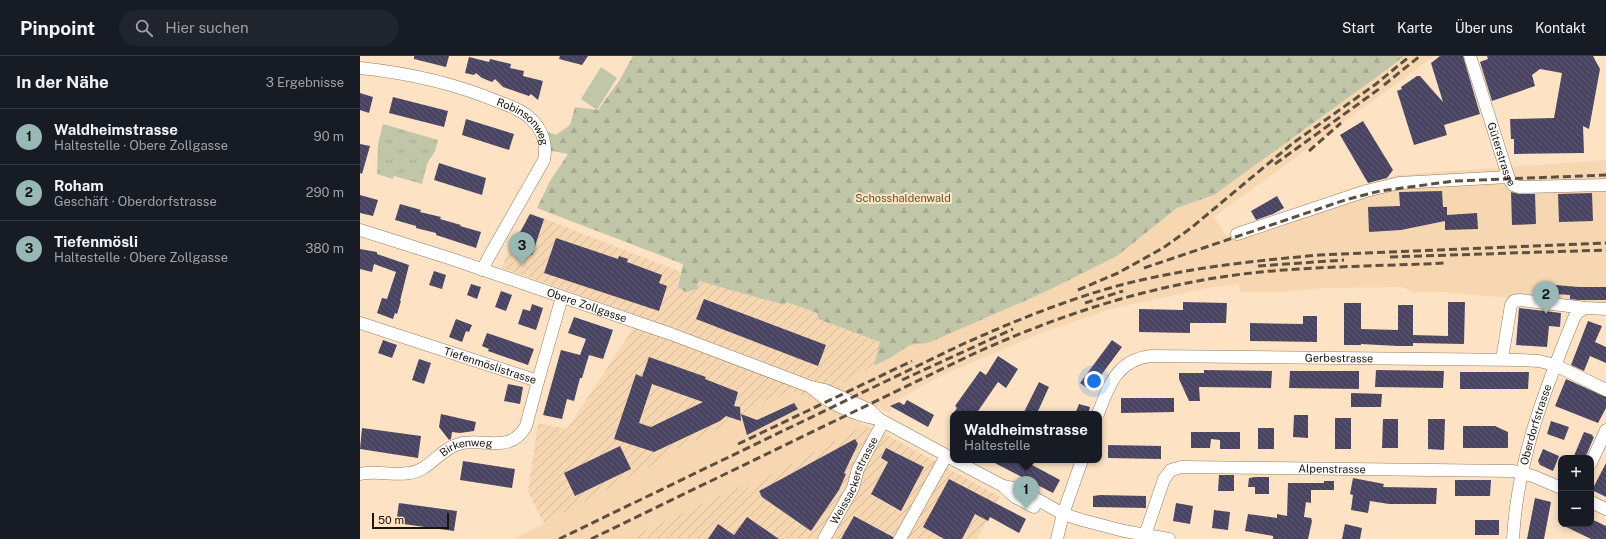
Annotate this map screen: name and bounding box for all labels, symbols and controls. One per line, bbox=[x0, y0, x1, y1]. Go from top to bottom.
search box bbox=[119, 10, 399, 46]
text: Pinpoint bbox=[20, 17, 95, 39]
icon: search bbox=[133, 17, 155, 39]
text: Hier suchen bbox=[165, 19, 249, 36]
text: Start bbox=[1342, 20, 1375, 36]
text: Karte bbox=[1397, 20, 1433, 36]
text: Über uns bbox=[1455, 20, 1513, 36]
text: Kontakt bbox=[1535, 20, 1586, 36]
text: In der Nähe bbox=[16, 72, 109, 92]
text: 3 Ergebnisse bbox=[266, 75, 344, 90]
street label: Robinsonweg bbox=[495, 96, 551, 147]
text: Waldheimstrasse bbox=[54, 121, 178, 138]
street label: Güterstrasse bbox=[1485, 121, 1518, 188]
text: 1 bbox=[26, 129, 32, 144]
text: 90 m bbox=[314, 129, 344, 144]
text: Haltestelle · Obere Zollgasse bbox=[54, 138, 228, 153]
text: Roham bbox=[54, 177, 104, 194]
text: 2 bbox=[25, 185, 33, 200]
text: 290 m bbox=[306, 185, 344, 200]
park label: Schosshaldenwald bbox=[855, 192, 951, 204]
text: Geschäft · Oberdorfstrasse bbox=[54, 194, 217, 209]
pin: 3 bbox=[509, 232, 535, 265]
text: Tiefenmösli bbox=[54, 233, 138, 250]
text: 3 bbox=[25, 241, 33, 256]
text: 380 m bbox=[305, 241, 344, 256]
text: Haltestelle · Obere Zollgasse bbox=[54, 250, 228, 265]
pin: 2 bbox=[1533, 281, 1559, 314]
street label: Obere Zollgasse bbox=[545, 286, 628, 324]
street label: Tiefenmöslistrasse bbox=[442, 345, 538, 386]
street label: Gerbestrasse bbox=[1305, 352, 1373, 364]
your location bbox=[1084, 371, 1104, 391]
street label: Oberdorfstrasse bbox=[1518, 383, 1554, 466]
popup bbox=[950, 411, 1102, 463]
text: Waldheimstrasse bbox=[964, 421, 1088, 438]
street label: Weissackerstrasse bbox=[828, 435, 880, 526]
street label: Birkenweg bbox=[437, 436, 493, 459]
text: Haltestelle bbox=[964, 438, 1030, 453]
map controls bbox=[1558, 455, 1594, 527]
button: + bbox=[1558, 455, 1594, 491]
street label: Alpenstrasse bbox=[1298, 462, 1366, 475]
pin: 1 bbox=[1013, 476, 1039, 509]
button: − bbox=[1558, 491, 1594, 527]
scale bar bbox=[372, 511, 449, 530]
text: 50 m bbox=[378, 514, 404, 526]

